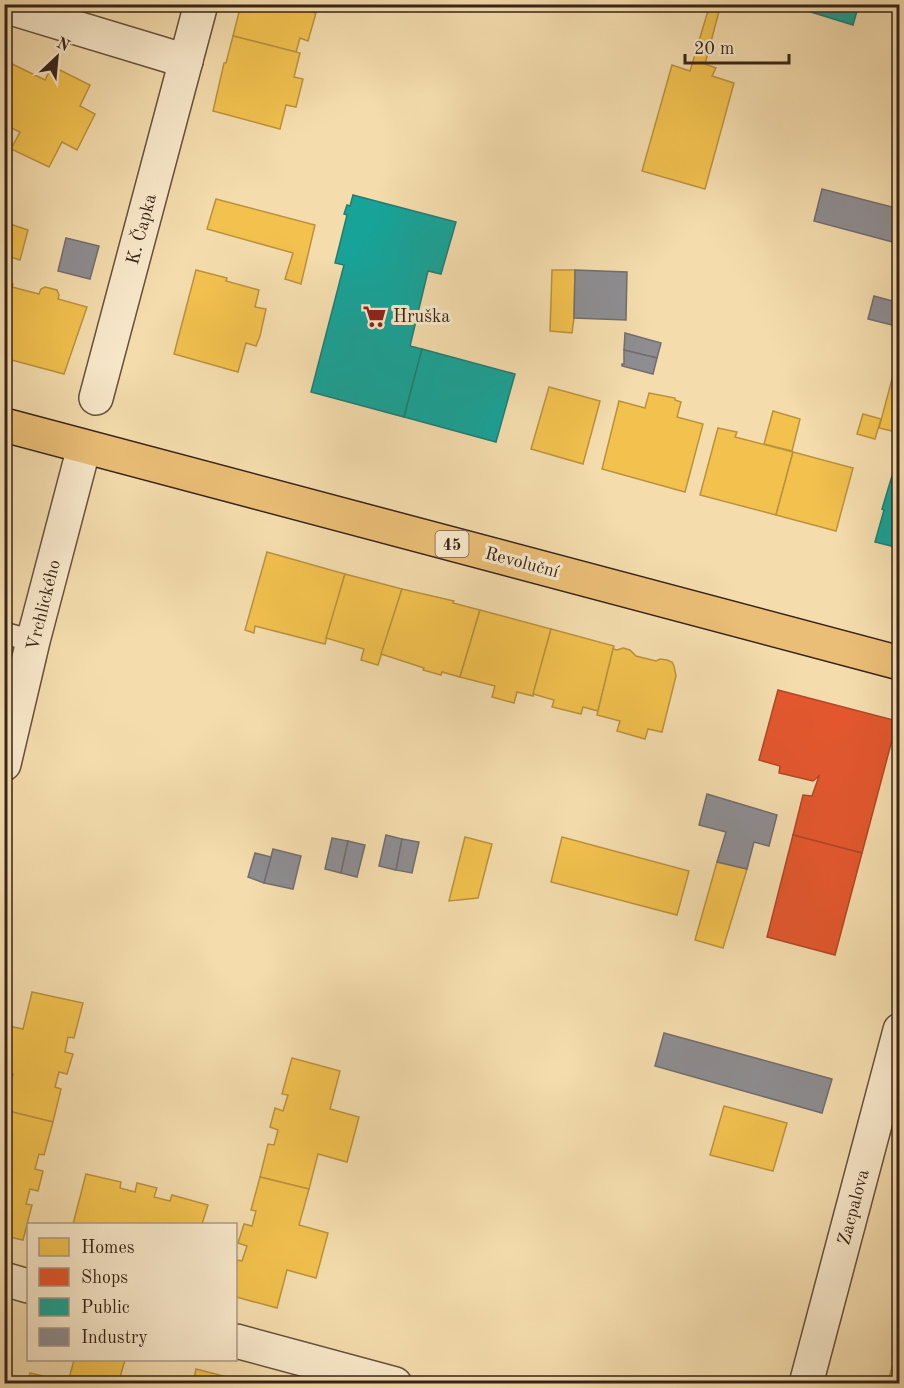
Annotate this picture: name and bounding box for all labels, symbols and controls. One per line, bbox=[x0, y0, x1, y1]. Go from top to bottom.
north arrow bbox=[27, 27, 87, 87]
scale bar bbox=[685, 27, 788, 65]
text: N bbox=[54, 35, 72, 56]
text: 20 m bbox=[694, 40, 734, 58]
street label: K. Čapka bbox=[119, 191, 160, 266]
supermarket icon: Hruška bbox=[362, 303, 388, 329]
place label: Hruška bbox=[393, 308, 450, 326]
road number: 45 bbox=[436, 531, 468, 557]
street label: Revoluční bbox=[483, 544, 561, 581]
street label: Vrchlického bbox=[24, 558, 64, 652]
street label: Zacpalova bbox=[835, 1167, 873, 1247]
legend bbox=[27, 1223, 237, 1361]
text: Homes bbox=[81, 1239, 135, 1257]
text: Shops bbox=[81, 1269, 128, 1287]
text: Public bbox=[81, 1299, 130, 1317]
text: Industry bbox=[81, 1329, 148, 1347]

